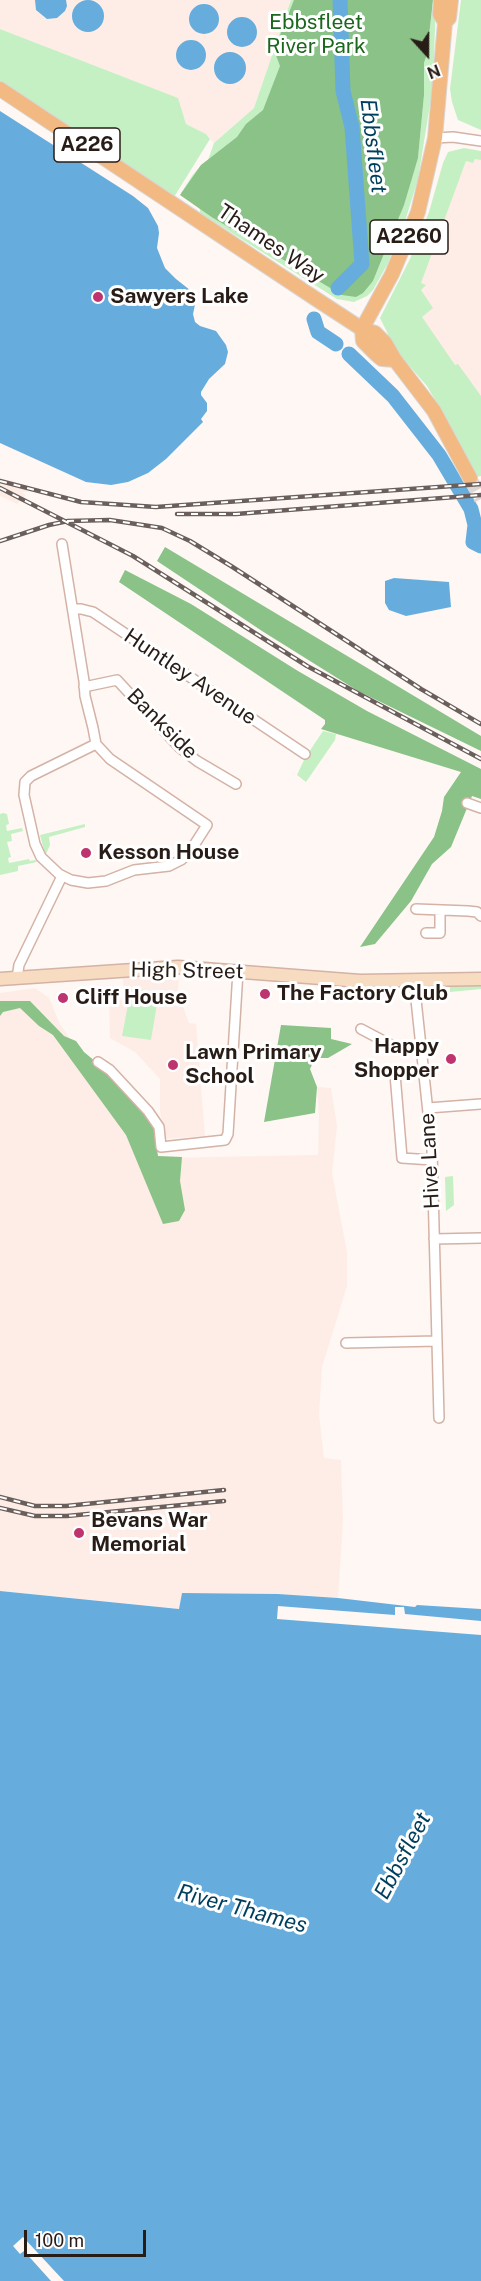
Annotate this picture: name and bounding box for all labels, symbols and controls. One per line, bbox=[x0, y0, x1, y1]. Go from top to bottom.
park label: Ebbsfleet River Park bbox=[266, 10, 366, 60]
north arrow bbox=[397, 24, 457, 84]
text: N bbox=[424, 60, 443, 82]
water label: Ebbsfleet bbox=[354, 97, 392, 195]
road number: A226 bbox=[54, 128, 120, 162]
street label: Thames Way bbox=[213, 199, 329, 289]
road number: A2260 bbox=[370, 220, 448, 254]
place label: Sawyers Lake bbox=[110, 284, 248, 310]
marker: Sawyers Lake bbox=[91, 290, 105, 304]
street label: Huntley Avenue bbox=[119, 623, 261, 731]
street label: Bankside bbox=[121, 683, 203, 765]
place label: Kesson House bbox=[98, 840, 239, 866]
marker: Kesson House bbox=[79, 846, 93, 860]
street label: High Street bbox=[130, 957, 244, 985]
place label: The Factory Club bbox=[277, 981, 448, 1007]
place label: Cliff House bbox=[75, 985, 187, 1011]
marker: The Factory Club bbox=[258, 987, 272, 1001]
marker: Cliff House bbox=[56, 991, 70, 1005]
place label: Happy Shopper bbox=[354, 1034, 439, 1084]
place label: Lawn Primary School bbox=[185, 1040, 322, 1090]
marker: Happy Shopper bbox=[444, 1052, 458, 1066]
marker: Lawn Primary School bbox=[166, 1058, 180, 1072]
street label: Hive Lane bbox=[415, 1112, 445, 1210]
place label: Bevans War Memorial bbox=[91, 1508, 208, 1558]
marker: Bevans War Memorial bbox=[72, 1526, 86, 1540]
water label: Ebbsfleet bbox=[369, 1808, 437, 1904]
water label: River Thames bbox=[174, 1879, 310, 1939]
scale bar bbox=[27, 2218, 148, 2256]
text: 100 m bbox=[35, 2230, 84, 2251]

